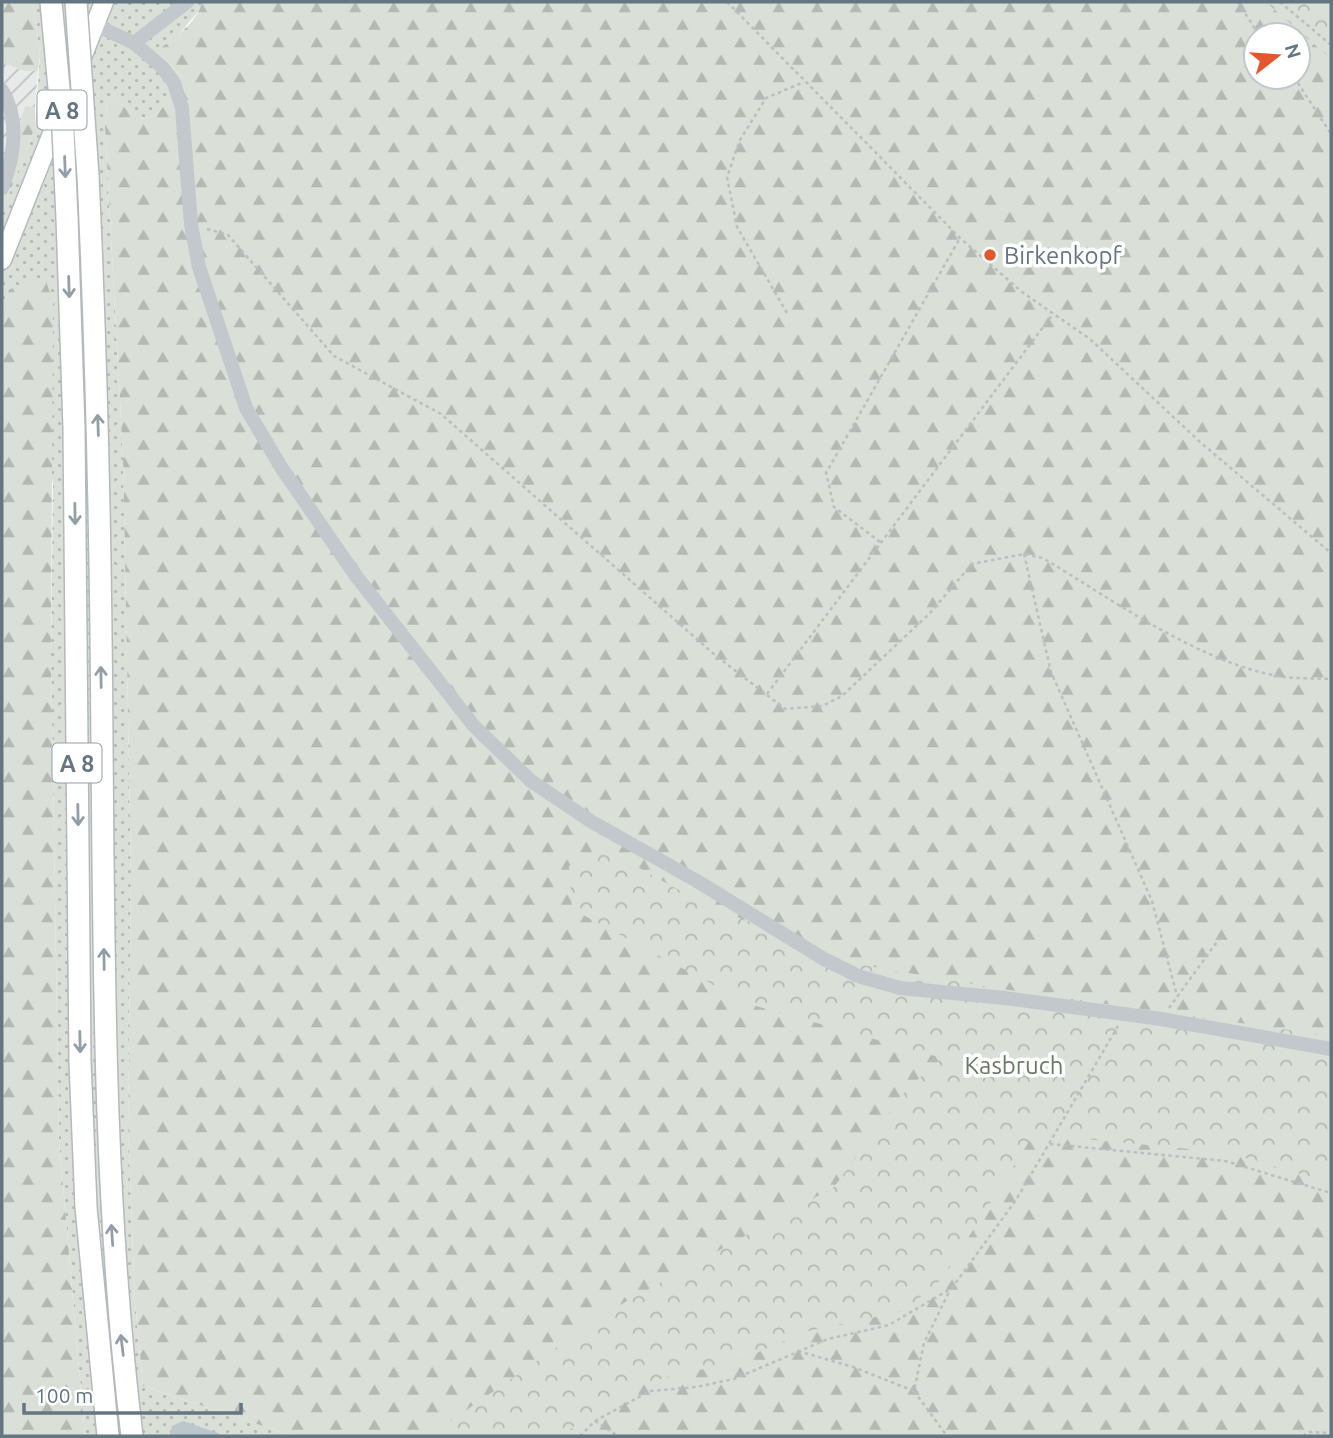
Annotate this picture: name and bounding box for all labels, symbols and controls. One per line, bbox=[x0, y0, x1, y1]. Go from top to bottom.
north arrow bbox=[1242, 21, 1312, 91]
text: N bbox=[1281, 41, 1306, 61]
road number: A 8 bbox=[38, 90, 86, 130]
one-way arrow bbox=[58, 156, 71, 179]
place label: Birkenkopf bbox=[1004, 242, 1123, 269]
marker: Birkenkopf bbox=[982, 247, 998, 263]
one-way arrow bbox=[62, 275, 75, 298]
one-way arrow bbox=[91, 414, 105, 437]
one-way arrow bbox=[68, 502, 82, 525]
one-way arrow bbox=[95, 666, 108, 689]
road number: A 8 bbox=[52, 744, 102, 782]
one-way arrow bbox=[71, 803, 85, 826]
one-way arrow bbox=[97, 948, 111, 971]
one-way arrow bbox=[73, 1031, 87, 1054]
park label: Kasbruch bbox=[964, 1052, 1064, 1079]
one-way arrow bbox=[105, 1224, 118, 1247]
one-way arrow bbox=[115, 1335, 128, 1357]
scale bar bbox=[24, 1372, 242, 1416]
text: 100 m bbox=[35, 1383, 93, 1407]

